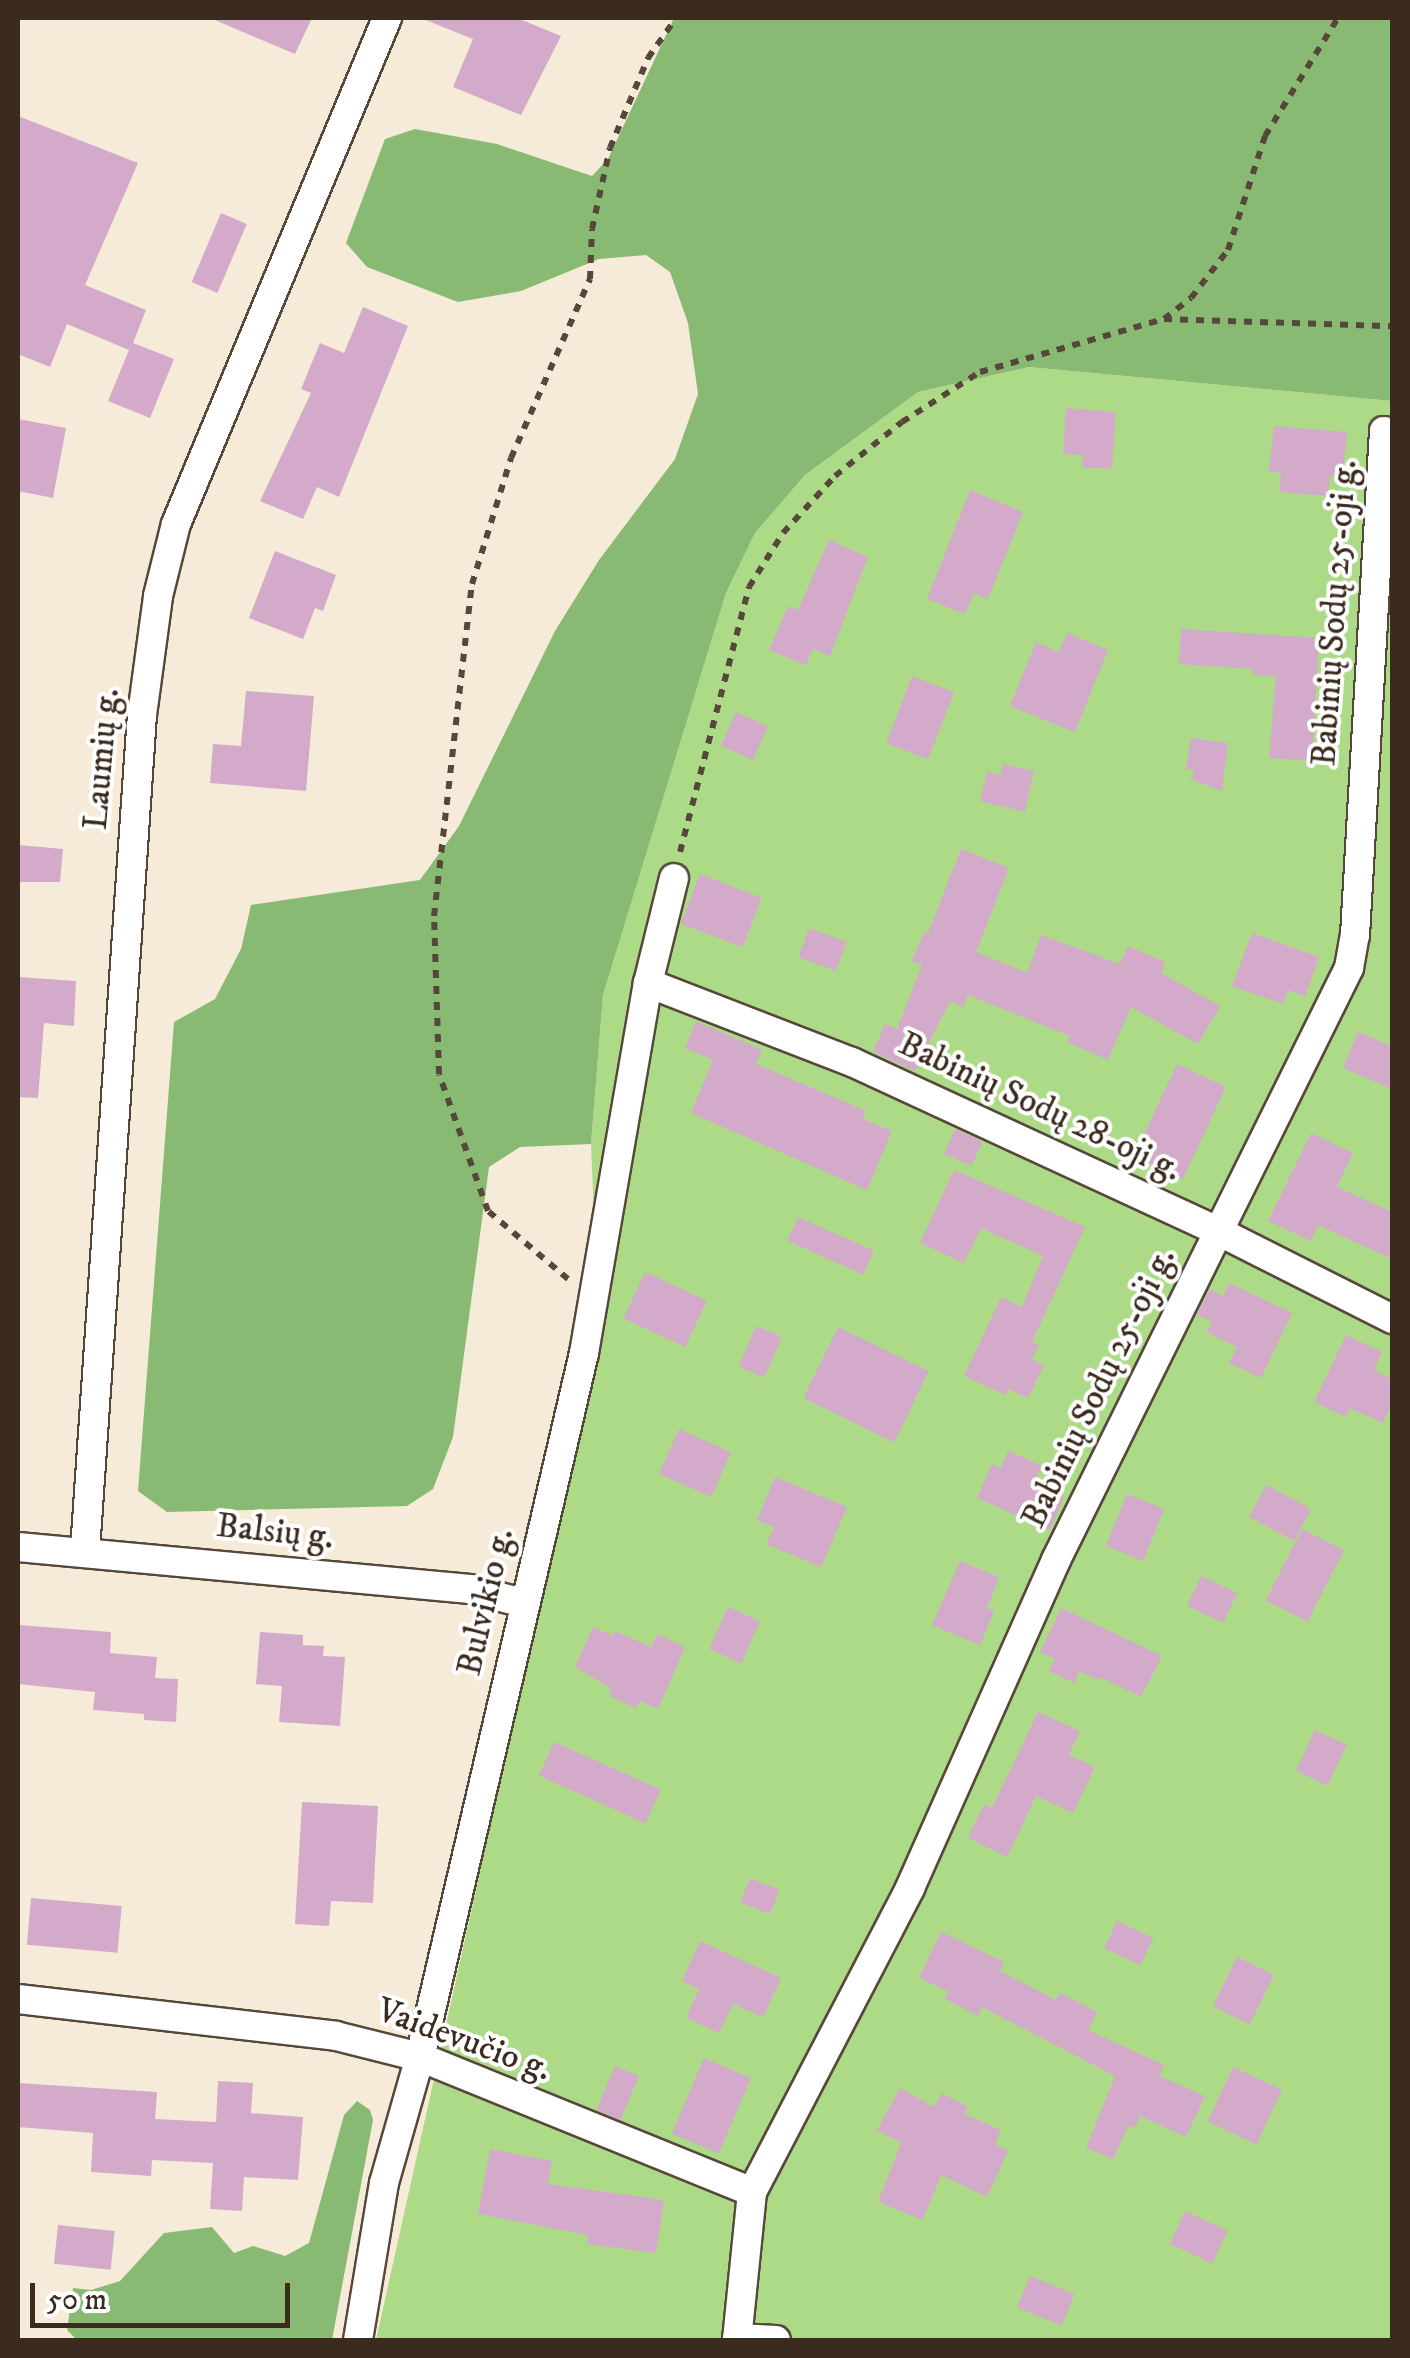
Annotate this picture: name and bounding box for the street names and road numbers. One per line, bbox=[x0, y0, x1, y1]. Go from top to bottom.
street label: Babinių Sodų 25-oji g. bbox=[1303, 458, 1367, 768]
street label: Laumių g. bbox=[75, 686, 129, 832]
street label: Babinių Sodų 28-oji g. bbox=[892, 1023, 1188, 1191]
street label: Babinių Sodų 25-oji g. bbox=[1013, 1241, 1185, 1535]
street label: Balsių g. bbox=[214, 1505, 336, 1559]
street label: Bulvikio g. bbox=[449, 1524, 523, 1680]
street label: Vaidevučio g. bbox=[371, 1989, 557, 2091]

